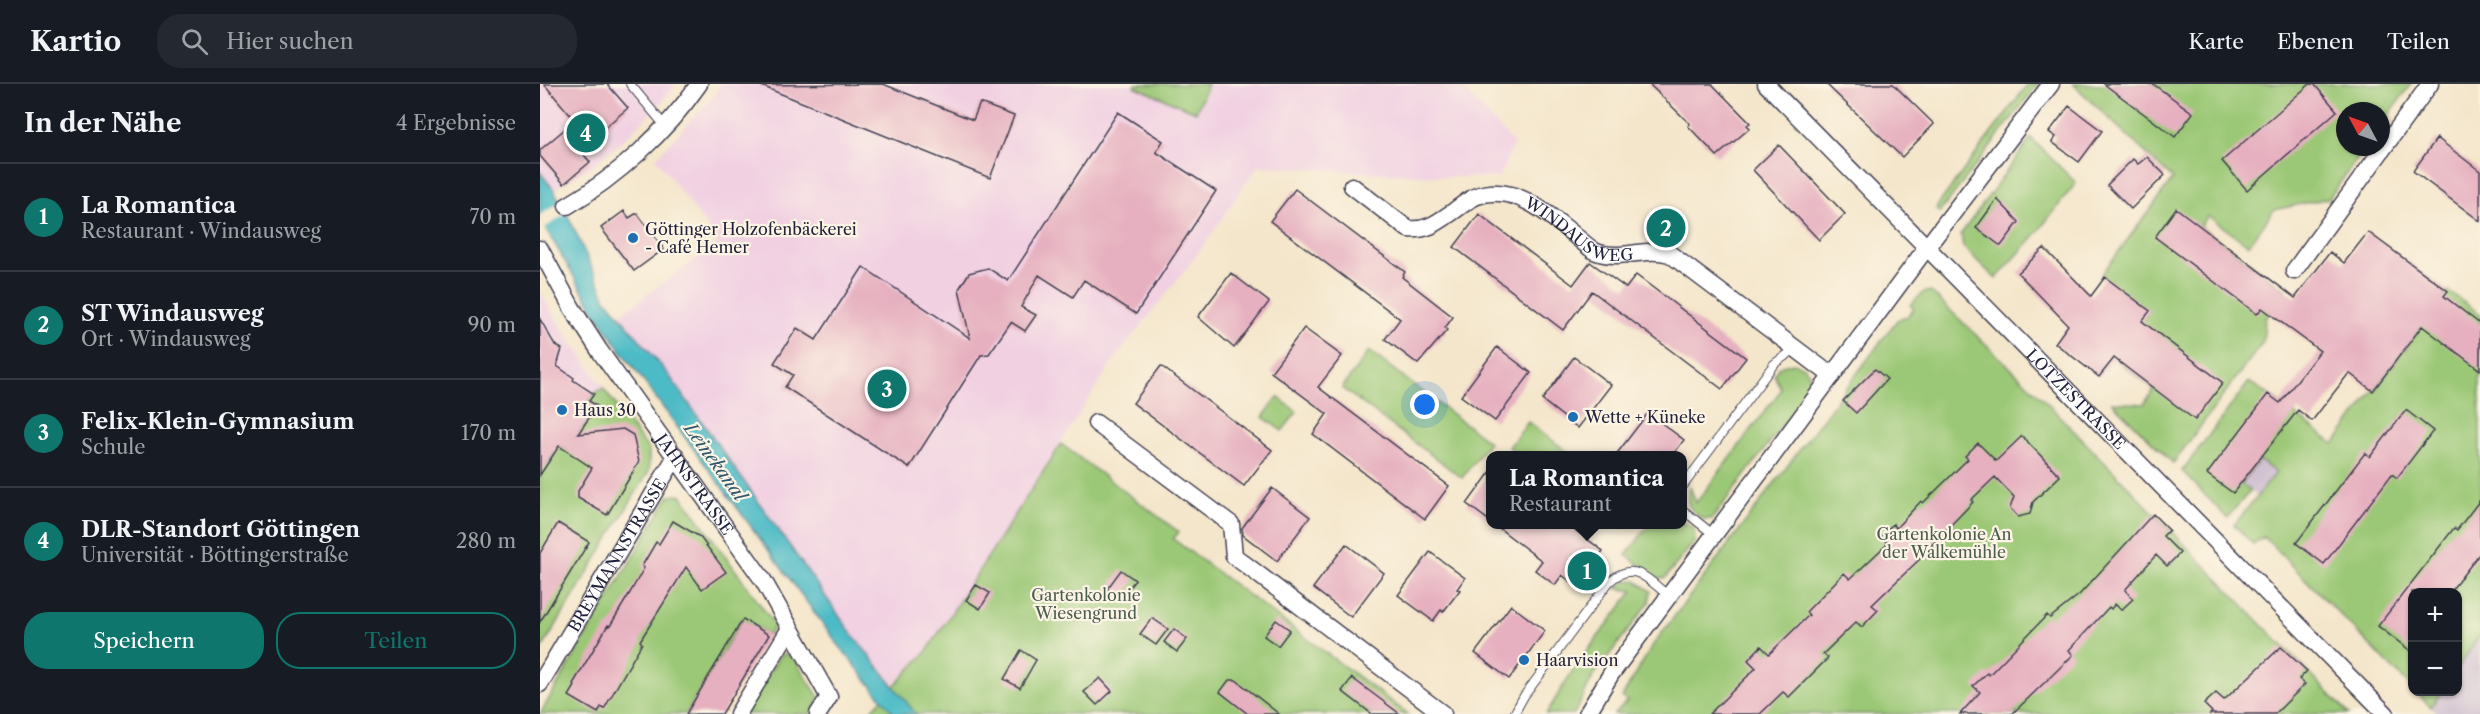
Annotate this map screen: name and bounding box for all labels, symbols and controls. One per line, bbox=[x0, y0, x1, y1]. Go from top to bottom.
search box bbox=[157, 14, 577, 68]
text: Kartio bbox=[30, 24, 121, 58]
icon: search bbox=[178, 25, 211, 58]
text: Hier suchen bbox=[226, 28, 353, 55]
text: Karte bbox=[2189, 29, 2244, 54]
text: Ebenen bbox=[2277, 29, 2354, 54]
text: Teilen bbox=[2387, 29, 2450, 54]
north arrow bbox=[2336, 102, 2390, 156]
text: In der Nähe bbox=[24, 107, 181, 139]
pin: 4 bbox=[566, 110, 606, 156]
text: 4 Ergebnisse bbox=[396, 111, 516, 135]
text: La Romantica bbox=[81, 192, 236, 219]
street label: WINDAUSWEG bbox=[1521, 192, 1634, 265]
text: 1 bbox=[39, 205, 48, 229]
text: 70 m bbox=[470, 205, 516, 229]
pin: 2 bbox=[1646, 206, 1686, 250]
text: Restaurant · Windausweg bbox=[81, 219, 321, 243]
place label: Göttinger Holzofenbäckerei - Café Hemer bbox=[645, 219, 857, 257]
marker: Göttinger Holzofenbäckerei - Café Hemer bbox=[626, 231, 640, 245]
text: ST Windausweg bbox=[81, 300, 264, 327]
text: 2 bbox=[38, 313, 49, 337]
text: 90 m bbox=[468, 313, 516, 337]
text: Ort · Windausweg bbox=[81, 327, 251, 351]
street label: LOTZESTRASSE bbox=[2022, 345, 2130, 453]
pin: 3 bbox=[868, 366, 906, 412]
your location bbox=[1410, 390, 1439, 419]
place label: Haus 30 bbox=[574, 400, 636, 420]
marker: Haus 30 bbox=[555, 403, 569, 417]
place label: Wette + Küneke bbox=[1584, 407, 1705, 427]
text: Felix-Klein-Gymnasium bbox=[81, 408, 354, 435]
marker: Wette + Küneke bbox=[1566, 410, 1580, 424]
water label: Leinekanal bbox=[678, 417, 752, 507]
text: 3 bbox=[38, 421, 49, 445]
text: 170 m bbox=[461, 421, 516, 445]
street label: JAHNSTRASSE bbox=[650, 427, 738, 539]
text: Schule bbox=[81, 435, 145, 459]
popup bbox=[1486, 451, 1687, 529]
text: La Romantica bbox=[1509, 465, 1664, 492]
street label: BREYMANNSTRASSE bbox=[563, 475, 670, 635]
text: Restaurant bbox=[1509, 492, 1612, 516]
text: DLR-Standort Göttingen bbox=[81, 516, 360, 543]
park label: Gartenkolonie An der Walkemühle bbox=[1876, 524, 2012, 562]
text: 4 bbox=[38, 529, 49, 553]
text: 280 m bbox=[456, 529, 516, 553]
text: Universität · Böttingerstraße bbox=[81, 543, 349, 567]
pin: 1 bbox=[1568, 548, 1606, 594]
park label: Gartenkolonie Wiesengrund bbox=[1031, 585, 1141, 623]
map controls bbox=[2408, 588, 2462, 696]
button: + bbox=[2408, 588, 2462, 642]
button: Speichern bbox=[24, 612, 264, 669]
button: Teilen bbox=[276, 612, 516, 669]
button: − bbox=[2408, 642, 2462, 696]
place label: Haarvision bbox=[1536, 650, 1618, 670]
marker: Haarvision bbox=[1517, 653, 1531, 667]

